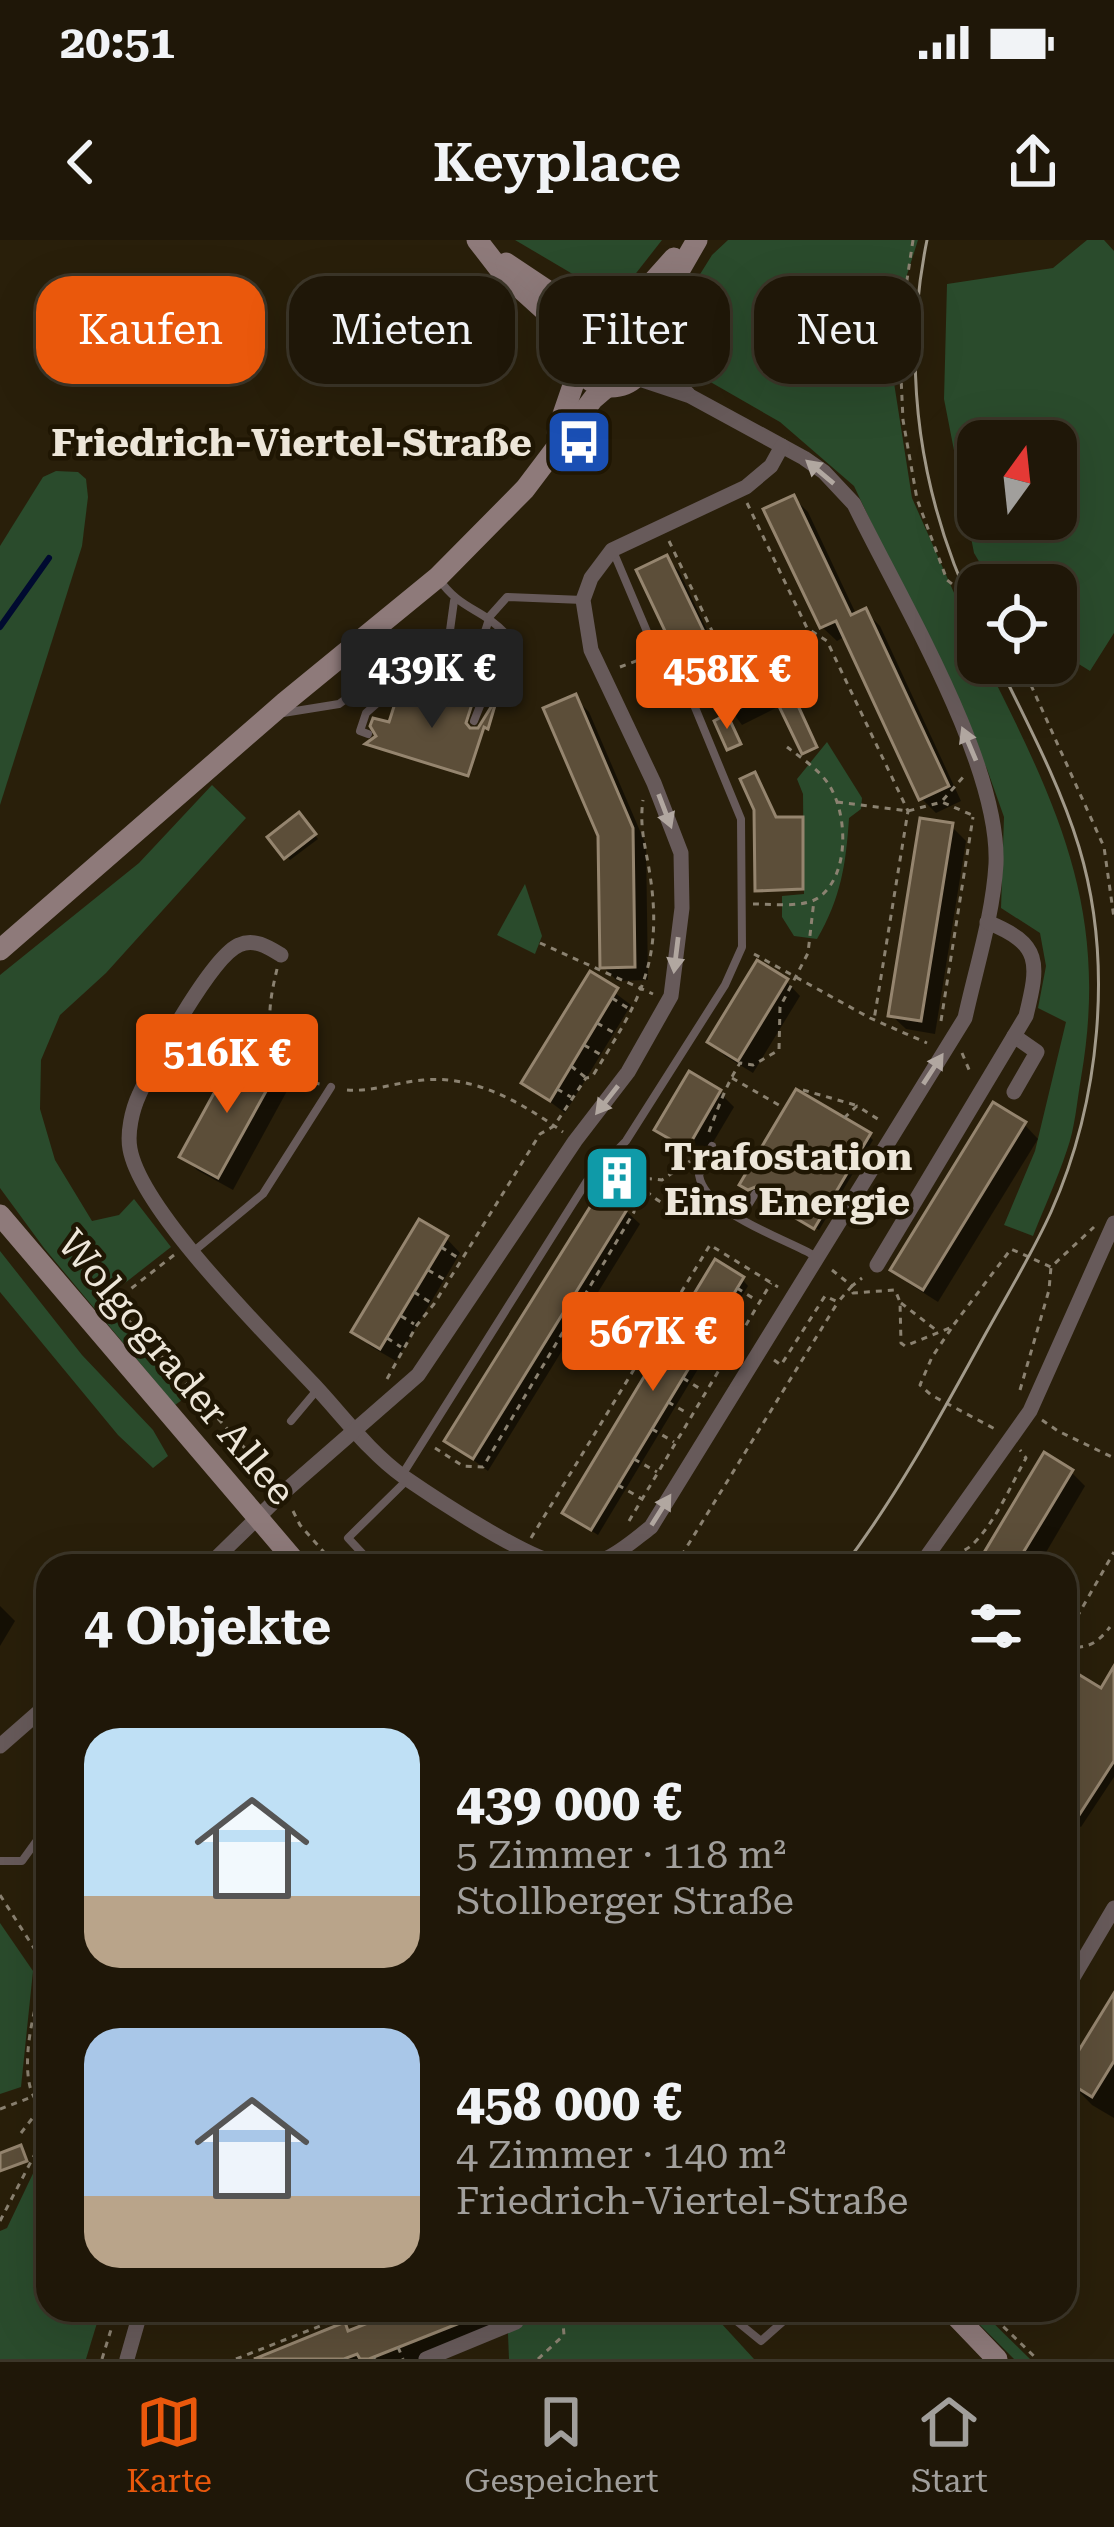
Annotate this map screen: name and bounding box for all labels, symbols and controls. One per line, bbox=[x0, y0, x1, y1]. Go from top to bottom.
text: 20:51 bbox=[60, 16, 175, 69]
icon: back bbox=[48, 129, 114, 195]
icon: share bbox=[1000, 129, 1066, 195]
text: Keyplace bbox=[433, 131, 681, 194]
chip: Kaufen bbox=[36, 276, 265, 384]
chip: Mieten bbox=[289, 276, 515, 384]
chip: Filter bbox=[539, 276, 730, 384]
chip: Neu bbox=[754, 276, 921, 384]
bus stop icon: Friedrich-Viertel-Straße bbox=[544, 407, 614, 477]
place label: Friedrich-Viertel-Straße bbox=[51, 420, 532, 466]
north arrow bbox=[957, 420, 1077, 540]
map controls bbox=[957, 420, 1077, 684]
one-way arrow bbox=[805, 459, 835, 485]
button: locate bbox=[957, 564, 1077, 684]
pin: 439K € bbox=[334, 629, 530, 731]
pin: 458K € bbox=[629, 630, 825, 732]
text: 439K € bbox=[368, 645, 496, 691]
text: 458K € bbox=[663, 646, 791, 692]
one-way arrow bbox=[959, 726, 978, 762]
one-way arrow bbox=[657, 794, 675, 830]
one-way arrow bbox=[667, 937, 686, 974]
pin: 516K € bbox=[129, 1014, 325, 1116]
text: 516K € bbox=[163, 1030, 291, 1076]
one-way arrow bbox=[921, 1053, 943, 1085]
one-way arrow bbox=[595, 1085, 620, 1116]
place label: Trafostation Eins Energie bbox=[664, 1134, 912, 1225]
building icon: Trafostation Eins Energie bbox=[582, 1143, 652, 1213]
street label: Wolgograder Allee bbox=[48, 1221, 305, 1514]
pin: 567K € bbox=[555, 1292, 751, 1394]
text: 567K € bbox=[589, 1308, 717, 1354]
one-way arrow bbox=[650, 1493, 671, 1527]
icon: filters bbox=[963, 1593, 1029, 1659]
text: 4 Objekte bbox=[84, 1597, 331, 1656]
text: 439 000 € bbox=[456, 1773, 682, 1832]
icon: home bbox=[180, 1776, 324, 1920]
text: 5 Zimmer · 118 m² bbox=[456, 1832, 786, 1878]
text: Stollberger Straße bbox=[456, 1878, 794, 1924]
text: 458 000 € bbox=[456, 2073, 682, 2132]
icon: home bbox=[180, 2076, 324, 2220]
text: 4 Zimmer · 140 m² bbox=[456, 2132, 786, 2178]
text: Friedrich-Viertel-Straße bbox=[456, 2178, 909, 2224]
tab: Karte bbox=[126, 2389, 212, 2500]
tab: Gespeichert bbox=[464, 2389, 659, 2500]
tab: Start bbox=[911, 2389, 988, 2500]

